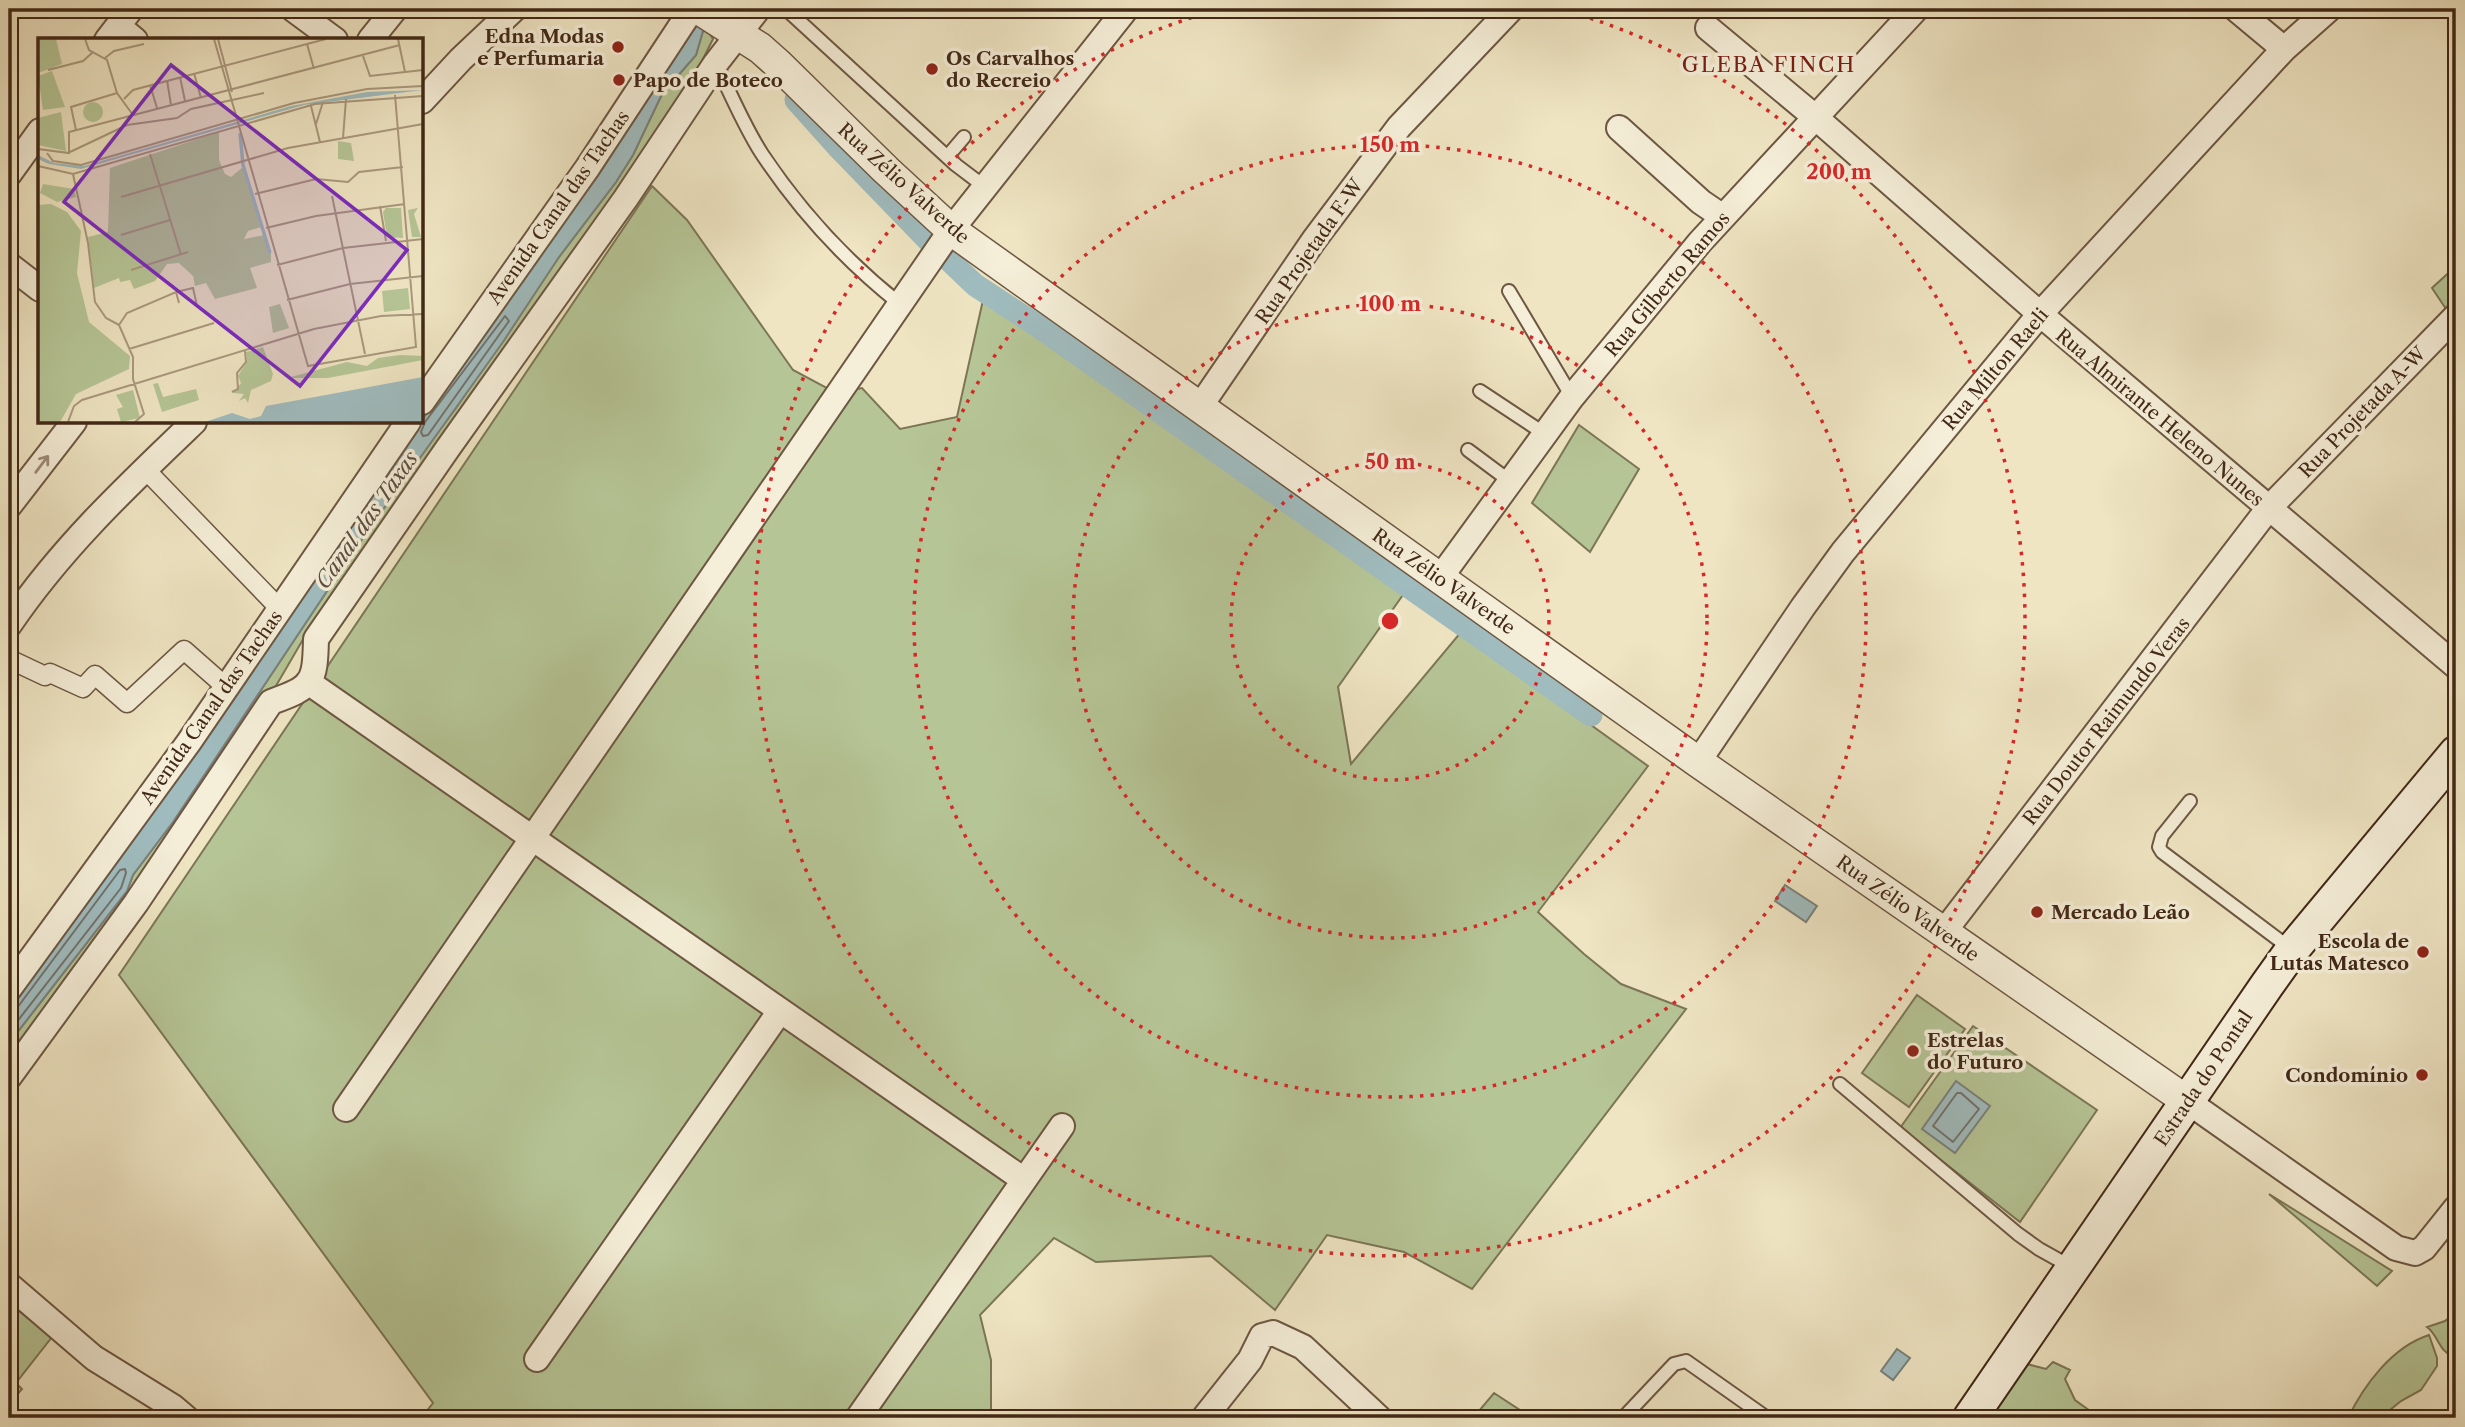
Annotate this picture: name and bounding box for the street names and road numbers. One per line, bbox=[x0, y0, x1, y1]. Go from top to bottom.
street label: Avenida Canal das Tachas bbox=[482, 106, 634, 310]
street label: Rua Zélio Valverde bbox=[833, 118, 974, 249]
street label: Rua Projetada F-W bbox=[1251, 173, 1369, 328]
street label: Rua Gilberto Ramos bbox=[1600, 207, 1735, 362]
street label: Rua Milton Raeli bbox=[1938, 303, 2053, 435]
street label: Rua Almirante Heleno Nunes bbox=[2051, 324, 2268, 511]
street label: Rua Projetada A-W bbox=[2294, 341, 2432, 483]
street label: Rua Zélio Valverde bbox=[1368, 523, 1520, 639]
street label: Avenida Canal das Tachas bbox=[135, 606, 287, 810]
street label: Rua Doutor Raimundo Veras bbox=[2018, 613, 2195, 830]
street label: Rua Zélio Valverde bbox=[1832, 850, 1984, 966]
street label: Estrada do Pontal bbox=[2150, 1006, 2257, 1150]

